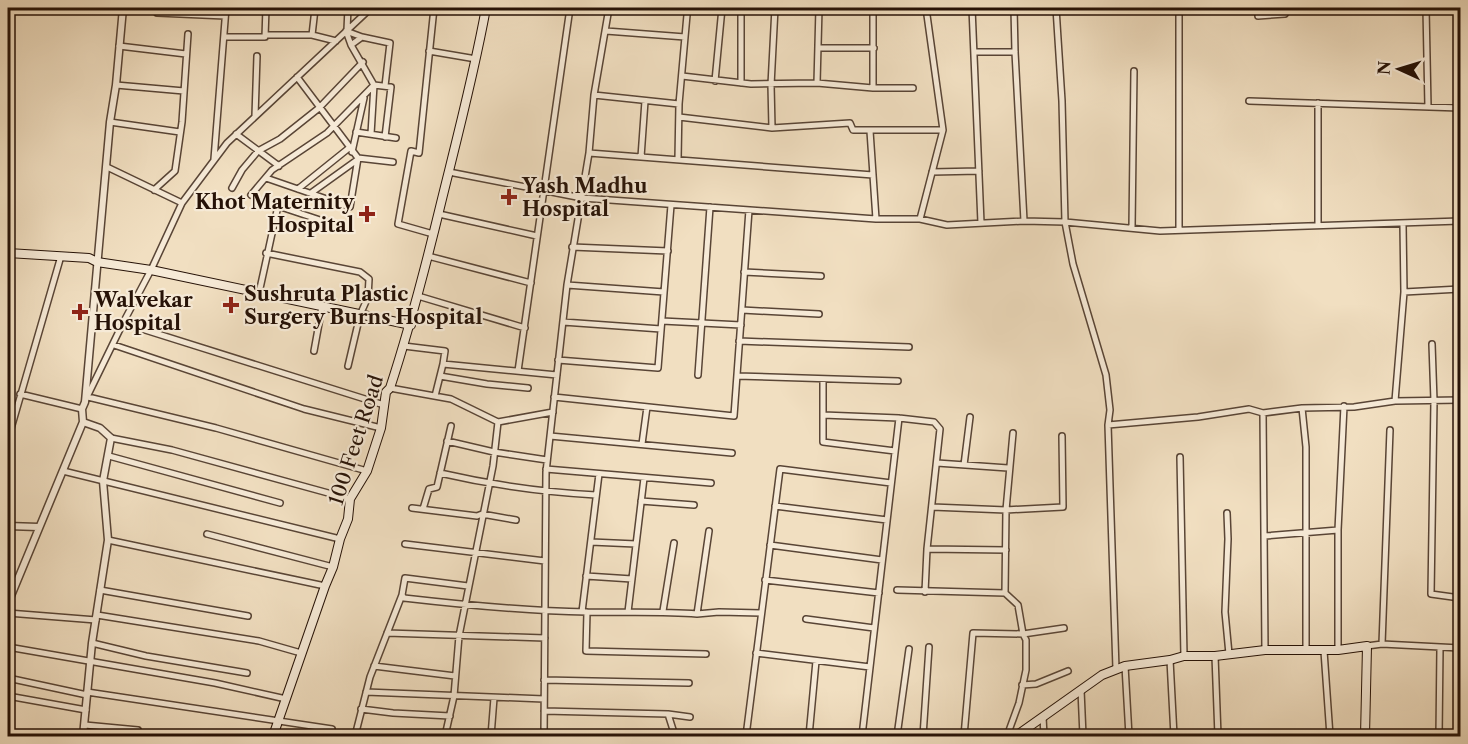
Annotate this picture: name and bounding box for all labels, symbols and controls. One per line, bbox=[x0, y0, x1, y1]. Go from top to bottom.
north arrow bbox=[1369, 39, 1429, 99]
text: N bbox=[1374, 60, 1395, 76]
place label: Yash Madhu Hospital bbox=[521, 174, 647, 221]
marker: Yash Madhu Hospital bbox=[500, 188, 518, 206]
place label: Khot Maternity Hospital bbox=[195, 190, 355, 237]
marker: Khot Maternity Hospital bbox=[358, 205, 376, 223]
place label: Sushruta Plastic Surgery Burns Hospital bbox=[244, 282, 482, 329]
place label: Walvekar Hospital bbox=[93, 288, 193, 335]
marker: Sushruta Plastic Surgery Burns Hospital bbox=[222, 296, 240, 314]
marker: Walvekar Hospital bbox=[71, 303, 89, 321]
street label: 100 Feet Road bbox=[324, 372, 388, 508]

